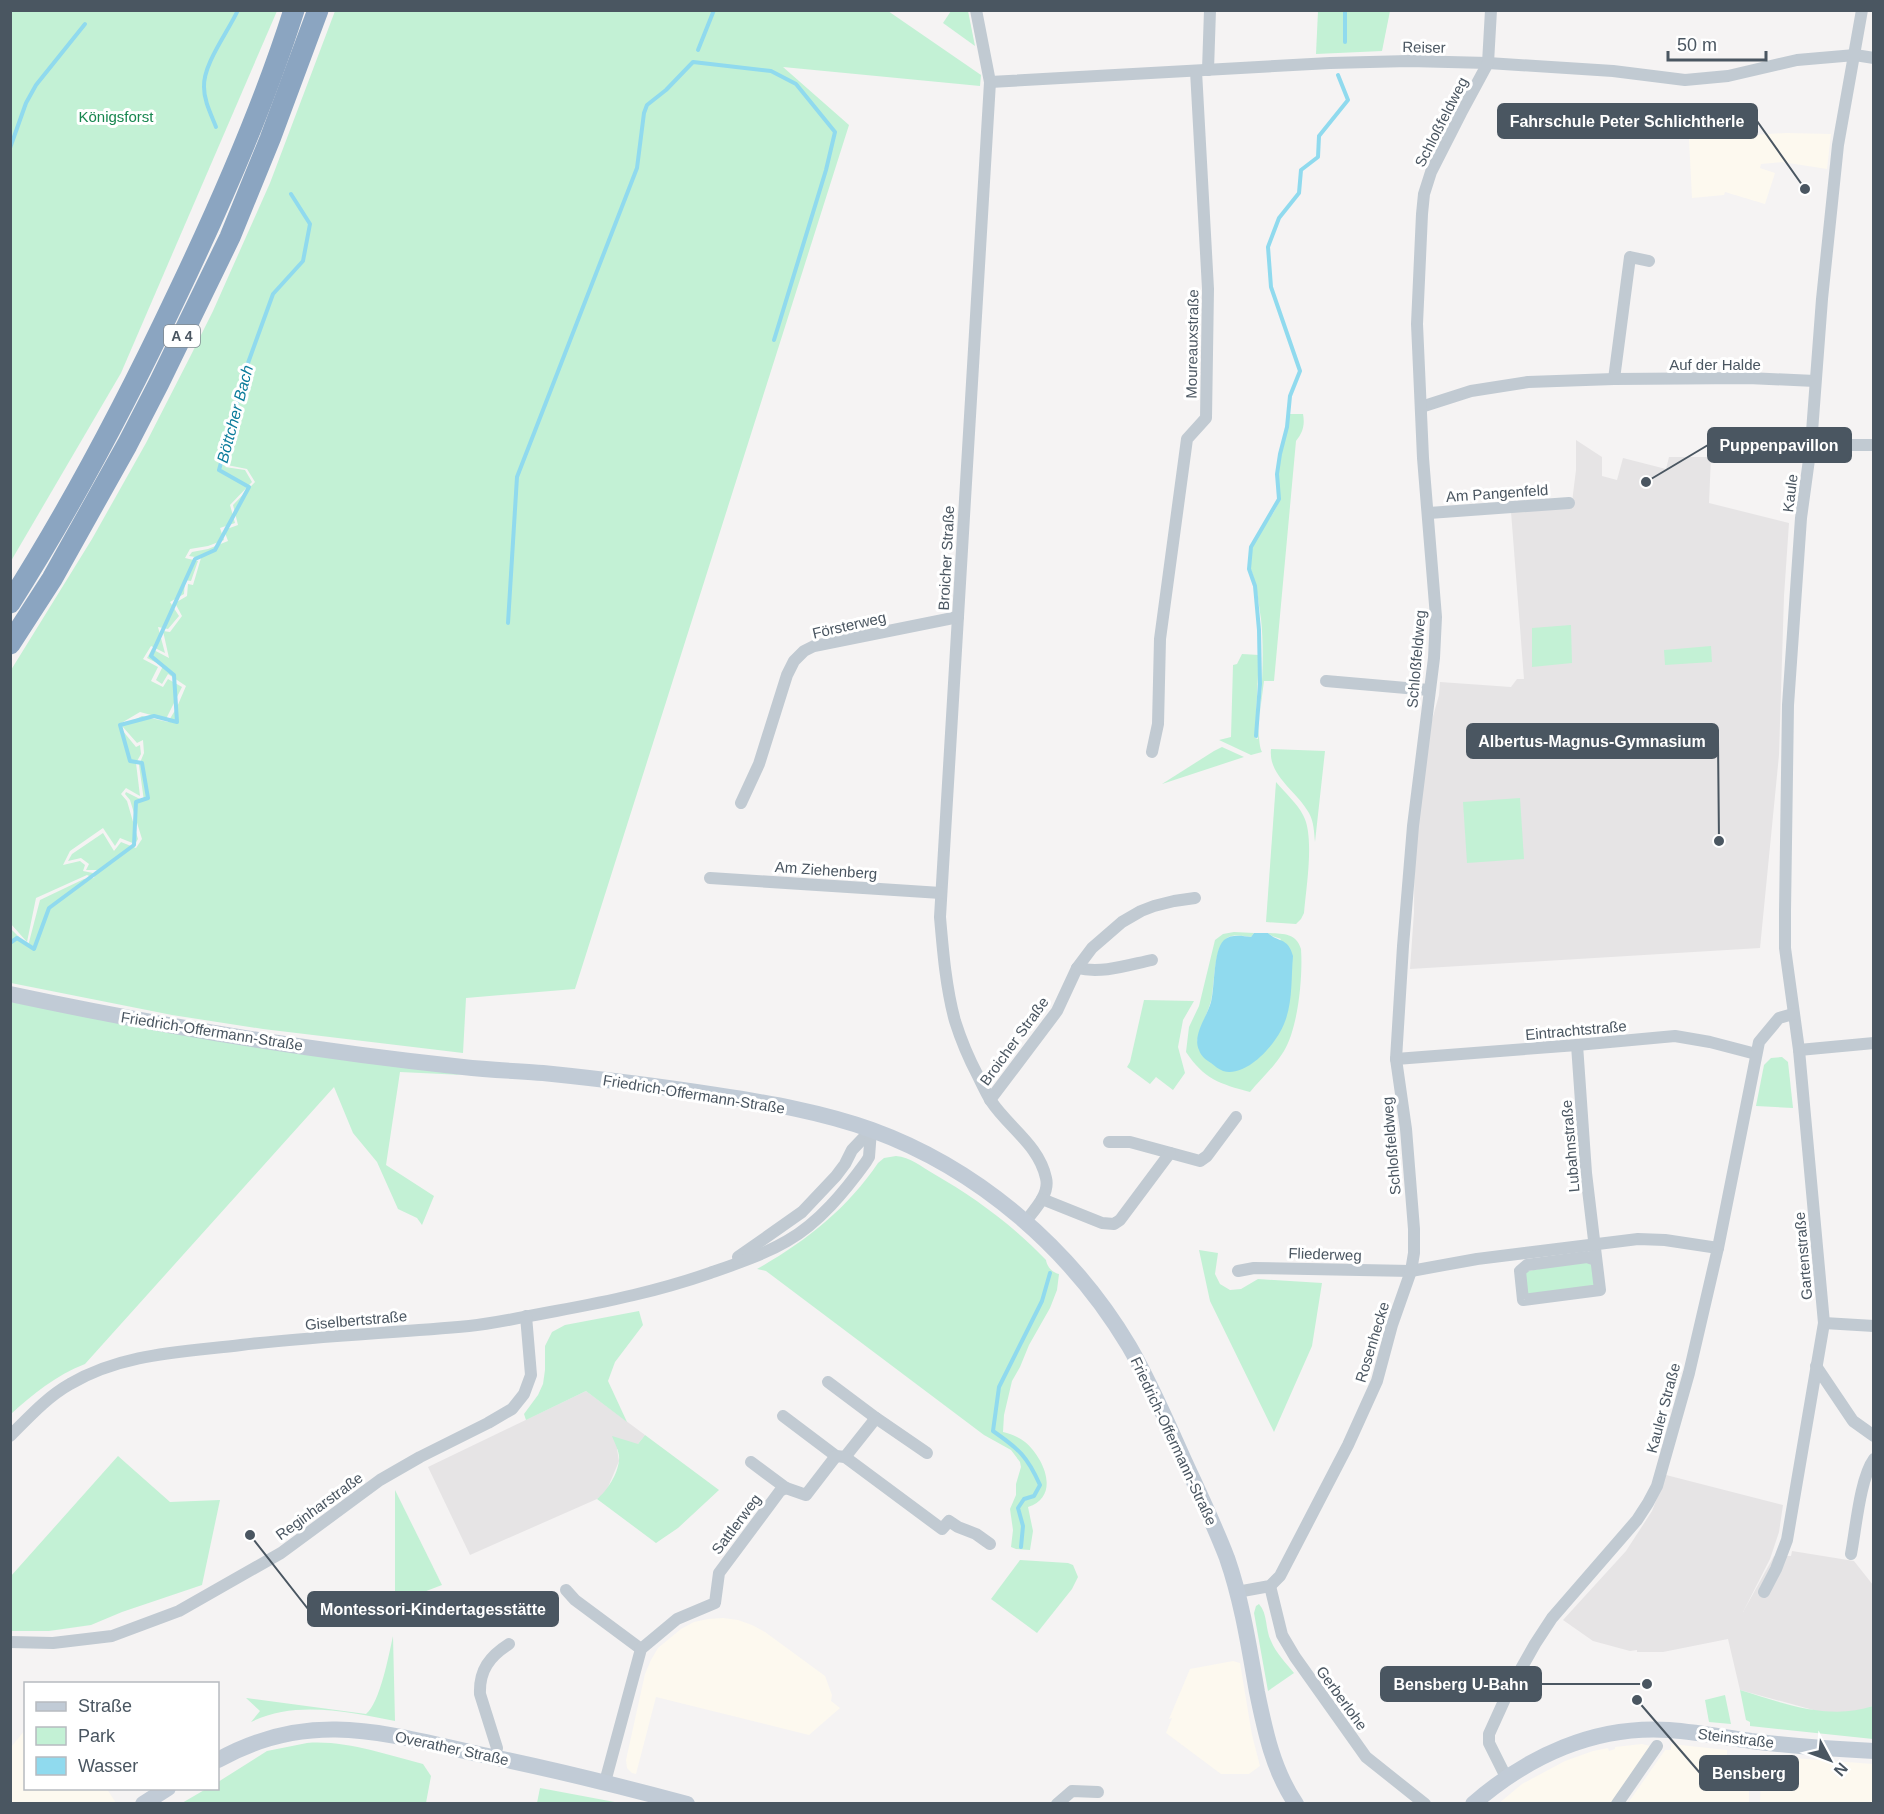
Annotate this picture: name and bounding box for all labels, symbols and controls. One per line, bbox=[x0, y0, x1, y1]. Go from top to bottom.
scale bar bbox=[1668, 24, 1766, 62]
text: 50 m bbox=[1677, 35, 1717, 55]
street label: Reiser bbox=[1402, 38, 1446, 56]
street label: Schloßfeldweg bbox=[1411, 74, 1471, 170]
callout: Fahrschule Peter Schlichtherle bbox=[1498, 104, 1757, 138]
park label: Königsforst bbox=[78, 108, 154, 125]
text: Fahrschule Peter Schlichtherle bbox=[1510, 113, 1744, 130]
street label: Moureauxstraße bbox=[1183, 289, 1201, 399]
road number: A 4 bbox=[164, 325, 200, 347]
street label: Auf der Halde bbox=[1669, 356, 1761, 373]
water label: Böttcher Bach bbox=[214, 363, 256, 465]
callout: Puppenpavillon bbox=[1708, 428, 1851, 462]
text: Puppenpavillon bbox=[1719, 437, 1839, 454]
street label: Kaule bbox=[1779, 473, 1801, 513]
street label: Am Pangenfeld bbox=[1445, 481, 1549, 505]
street label: Broicher Straße bbox=[935, 505, 957, 611]
street label: Försterweg bbox=[811, 608, 887, 642]
street label: Schloßfeldweg bbox=[1403, 609, 1429, 709]
callout: Albertus-Magnus-Gymnasium bbox=[1467, 724, 1718, 758]
text: Albertus-Magnus-Gymnasium bbox=[1478, 733, 1706, 750]
street label: Am Ziehenberg bbox=[774, 858, 878, 882]
street label: Broicher Straße bbox=[976, 994, 1052, 1088]
street label: Friedrich-Offermann-Straße bbox=[120, 1008, 304, 1054]
street label: Eintrachtstraße bbox=[1525, 1017, 1627, 1043]
street label: Friedrich-Offermann-Straße bbox=[602, 1071, 786, 1117]
street label: Schloßfeldweg bbox=[1378, 1096, 1404, 1196]
street label: Lubahnstraße bbox=[1557, 1099, 1583, 1193]
street label: Gartenstraße bbox=[1791, 1211, 1815, 1301]
street label: Fliederweg bbox=[1288, 1244, 1362, 1264]
street label: Rosenhecke bbox=[1352, 1300, 1392, 1384]
street label: Giselbertstraße bbox=[304, 1307, 408, 1333]
street label: Friedrich-Offermann-Straße bbox=[1127, 1354, 1221, 1528]
street label: Kauler Straße bbox=[1643, 1361, 1683, 1455]
street label: Reginharstraße bbox=[272, 1469, 366, 1543]
street label: Sattlerweg bbox=[708, 1491, 764, 1557]
callout: Montessori-Kindertagesstätte bbox=[308, 1592, 558, 1626]
text: Montessori-Kindertagesstätte bbox=[320, 1601, 546, 1618]
street label: Gerberlohe bbox=[1313, 1663, 1371, 1733]
callout: Bensberg U-Bahn bbox=[1381, 1667, 1541, 1701]
text: Bensberg U-Bahn bbox=[1393, 1676, 1529, 1693]
legend bbox=[24, 1682, 219, 1790]
text: Straße bbox=[78, 1696, 132, 1716]
street label: Steinstraße bbox=[1697, 1725, 1775, 1751]
text: Park bbox=[78, 1726, 116, 1746]
street label: Overather Straße bbox=[394, 1728, 510, 1768]
north arrow bbox=[1800, 1730, 1860, 1790]
text: Wasser bbox=[78, 1756, 138, 1776]
callout: Bensberg bbox=[1700, 1756, 1798, 1790]
text: N bbox=[1831, 1760, 1851, 1779]
text: Bensberg bbox=[1712, 1765, 1786, 1782]

